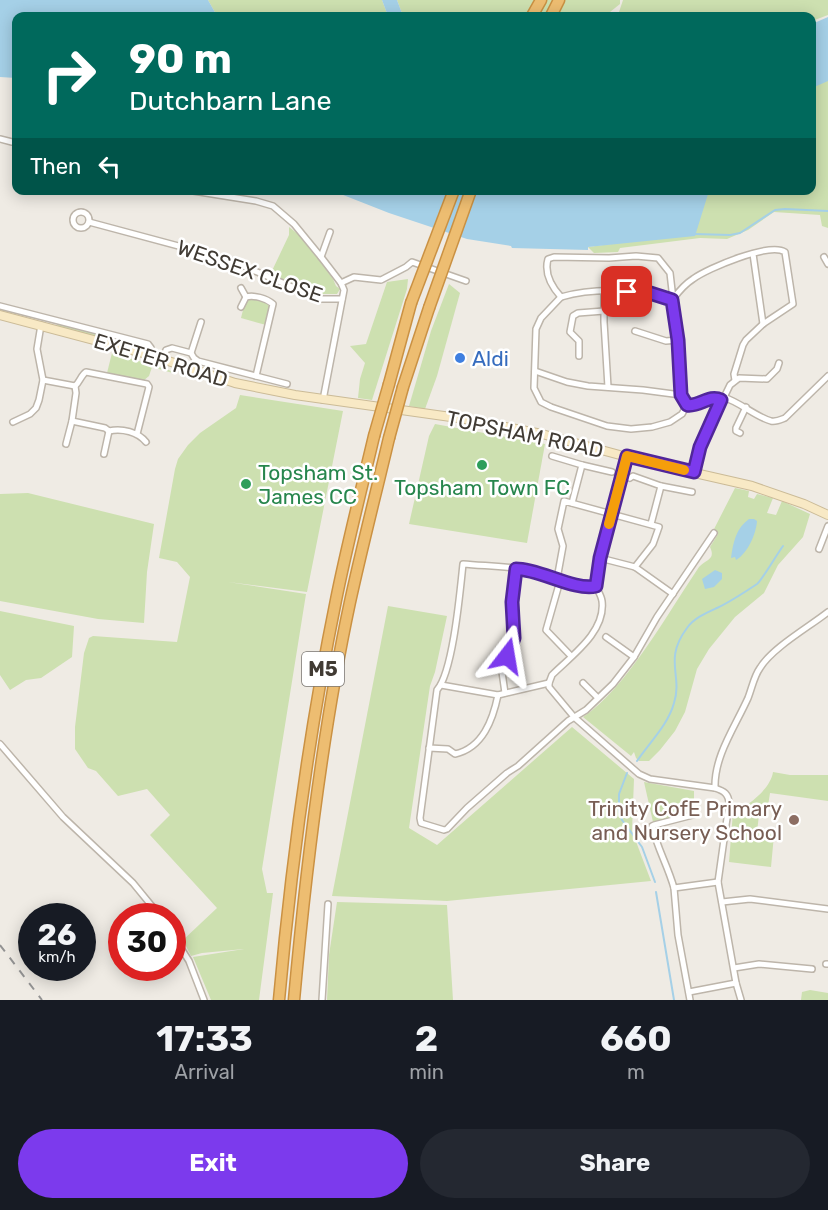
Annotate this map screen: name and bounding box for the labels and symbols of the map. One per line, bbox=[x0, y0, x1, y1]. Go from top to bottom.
street label: WESSEX CLOSE bbox=[174, 234, 326, 308]
pin bbox=[601, 266, 652, 317]
street label: EXETER ROAD bbox=[91, 328, 231, 392]
place label: Aldi bbox=[472, 346, 509, 371]
marker: Aldi bbox=[453, 351, 467, 365]
street label: TOPSHAM ROAD bbox=[444, 405, 606, 463]
marker: Topsham Town FC bbox=[475, 458, 489, 472]
place label: Topsham St. James CC bbox=[258, 460, 378, 509]
place label: Topsham Town FC bbox=[394, 475, 570, 500]
marker: Topsham St. James CC bbox=[239, 477, 253, 491]
position arrow bbox=[475, 624, 539, 688]
road number: M5 bbox=[302, 652, 344, 686]
place label: Trinity CofE Primary and Nursery School bbox=[588, 796, 782, 845]
marker: Trinity CofE Primary and Nursery School bbox=[787, 813, 801, 827]
speed limit sign: 30 bbox=[108, 903, 186, 981]

